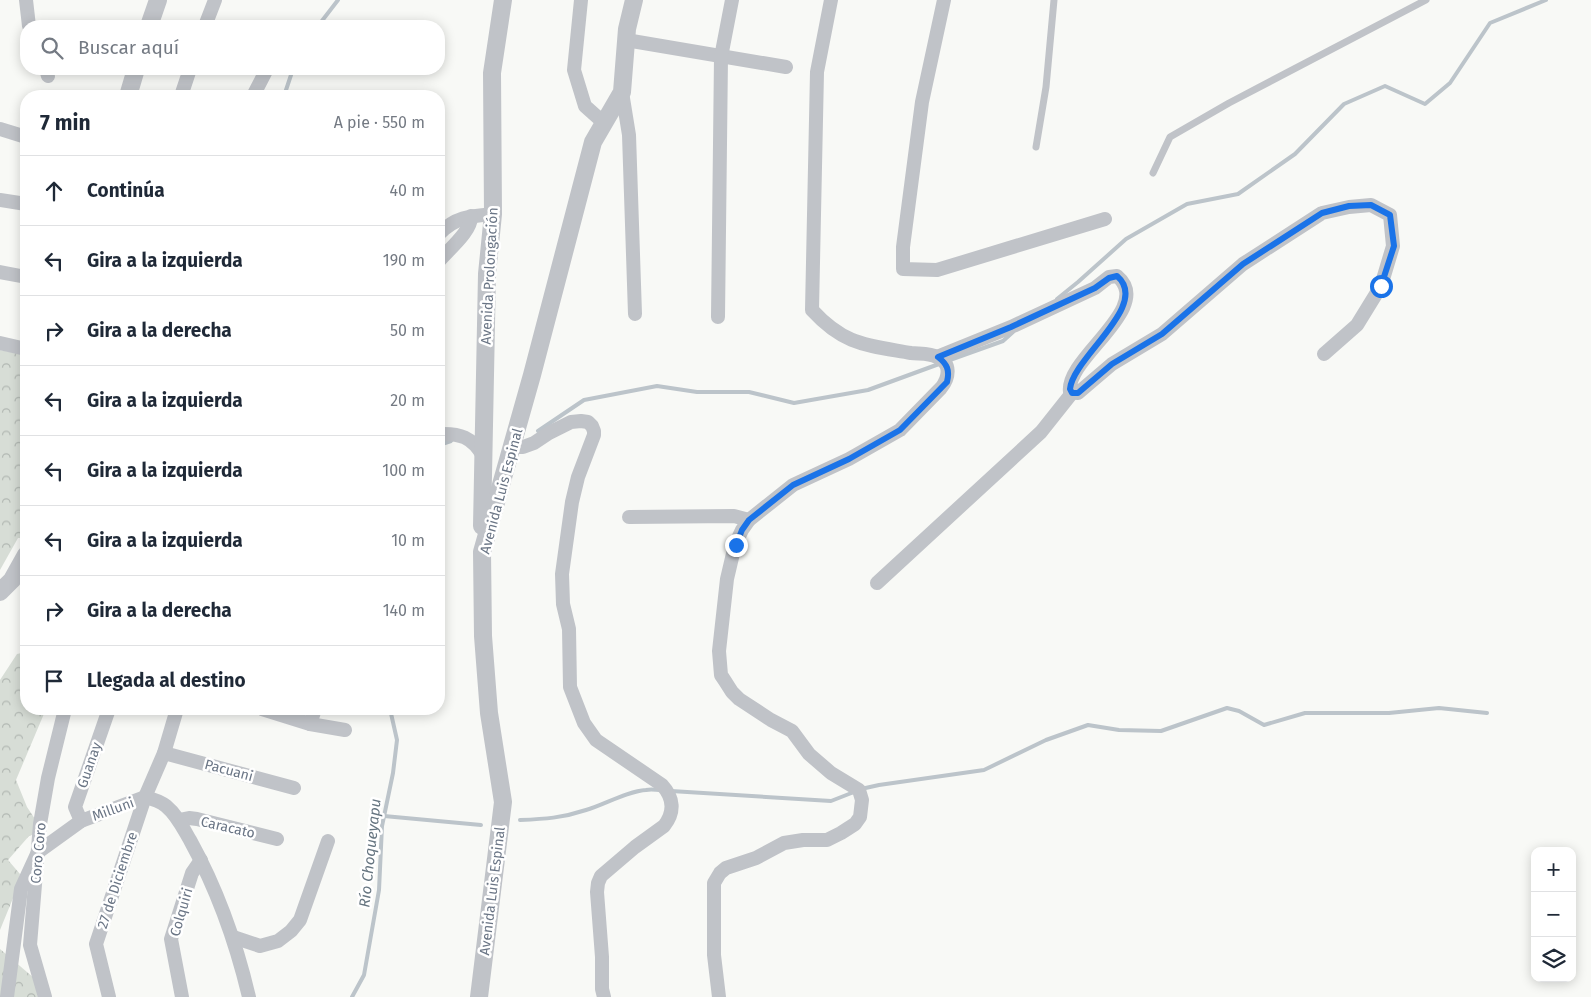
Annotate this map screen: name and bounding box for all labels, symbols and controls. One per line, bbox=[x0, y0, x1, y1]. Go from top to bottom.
search box bbox=[20, 20, 445, 75]
icon: search bbox=[38, 34, 66, 62]
text: Buscar aquí bbox=[78, 36, 179, 59]
text: 7 min bbox=[40, 110, 91, 136]
text: A pie · 550 m bbox=[334, 113, 425, 132]
icon: ahead bbox=[40, 177, 68, 205]
text: Continúa bbox=[87, 179, 165, 202]
text: 40 m bbox=[390, 181, 425, 200]
street label: Avenida Prolongación bbox=[477, 207, 502, 345]
icon: left bbox=[40, 247, 68, 275]
text: Gira a la izquierda bbox=[87, 249, 243, 272]
text: 190 m bbox=[383, 251, 425, 270]
route start bbox=[1370, 275, 1393, 298]
icon: right bbox=[40, 317, 68, 345]
text: Gira a la derecha bbox=[87, 319, 232, 342]
text: 50 m bbox=[390, 321, 425, 340]
icon: left bbox=[40, 387, 68, 415]
text: Gira a la izquierda bbox=[87, 389, 243, 412]
text: 20 m bbox=[390, 391, 425, 410]
street label: Avenida Luis Espinal bbox=[477, 426, 526, 556]
icon: left bbox=[40, 457, 68, 485]
text: Gira a la izquierda bbox=[87, 459, 243, 482]
text: 100 m bbox=[382, 461, 425, 480]
icon: left bbox=[40, 527, 68, 555]
text: Gira a la izquierda bbox=[87, 529, 243, 552]
text: 10 m bbox=[391, 531, 425, 550]
route end bbox=[725, 534, 748, 557]
icon: right bbox=[40, 597, 68, 625]
text: Gira a la derecha bbox=[87, 599, 232, 622]
text: 140 m bbox=[383, 601, 425, 620]
icon: arrive bbox=[40, 667, 68, 695]
text: Llegada al destino bbox=[87, 669, 246, 692]
street label: Guanay bbox=[74, 740, 105, 790]
street label: Pacuani bbox=[203, 756, 255, 785]
street label: Milluni bbox=[90, 794, 136, 825]
water label: Río Choqueyapu bbox=[355, 798, 385, 908]
street label: Caracato bbox=[199, 813, 257, 842]
street label: Coro Coro bbox=[27, 822, 50, 884]
street label: Avenida Luis Espinal bbox=[476, 826, 509, 956]
street label: 27 de Diciembre bbox=[94, 830, 141, 931]
map controls bbox=[1531, 847, 1576, 982]
button: + bbox=[1531, 847, 1576, 892]
street label: Colquiri bbox=[166, 886, 196, 938]
button: − bbox=[1531, 892, 1576, 937]
button: layers bbox=[1531, 937, 1576, 982]

